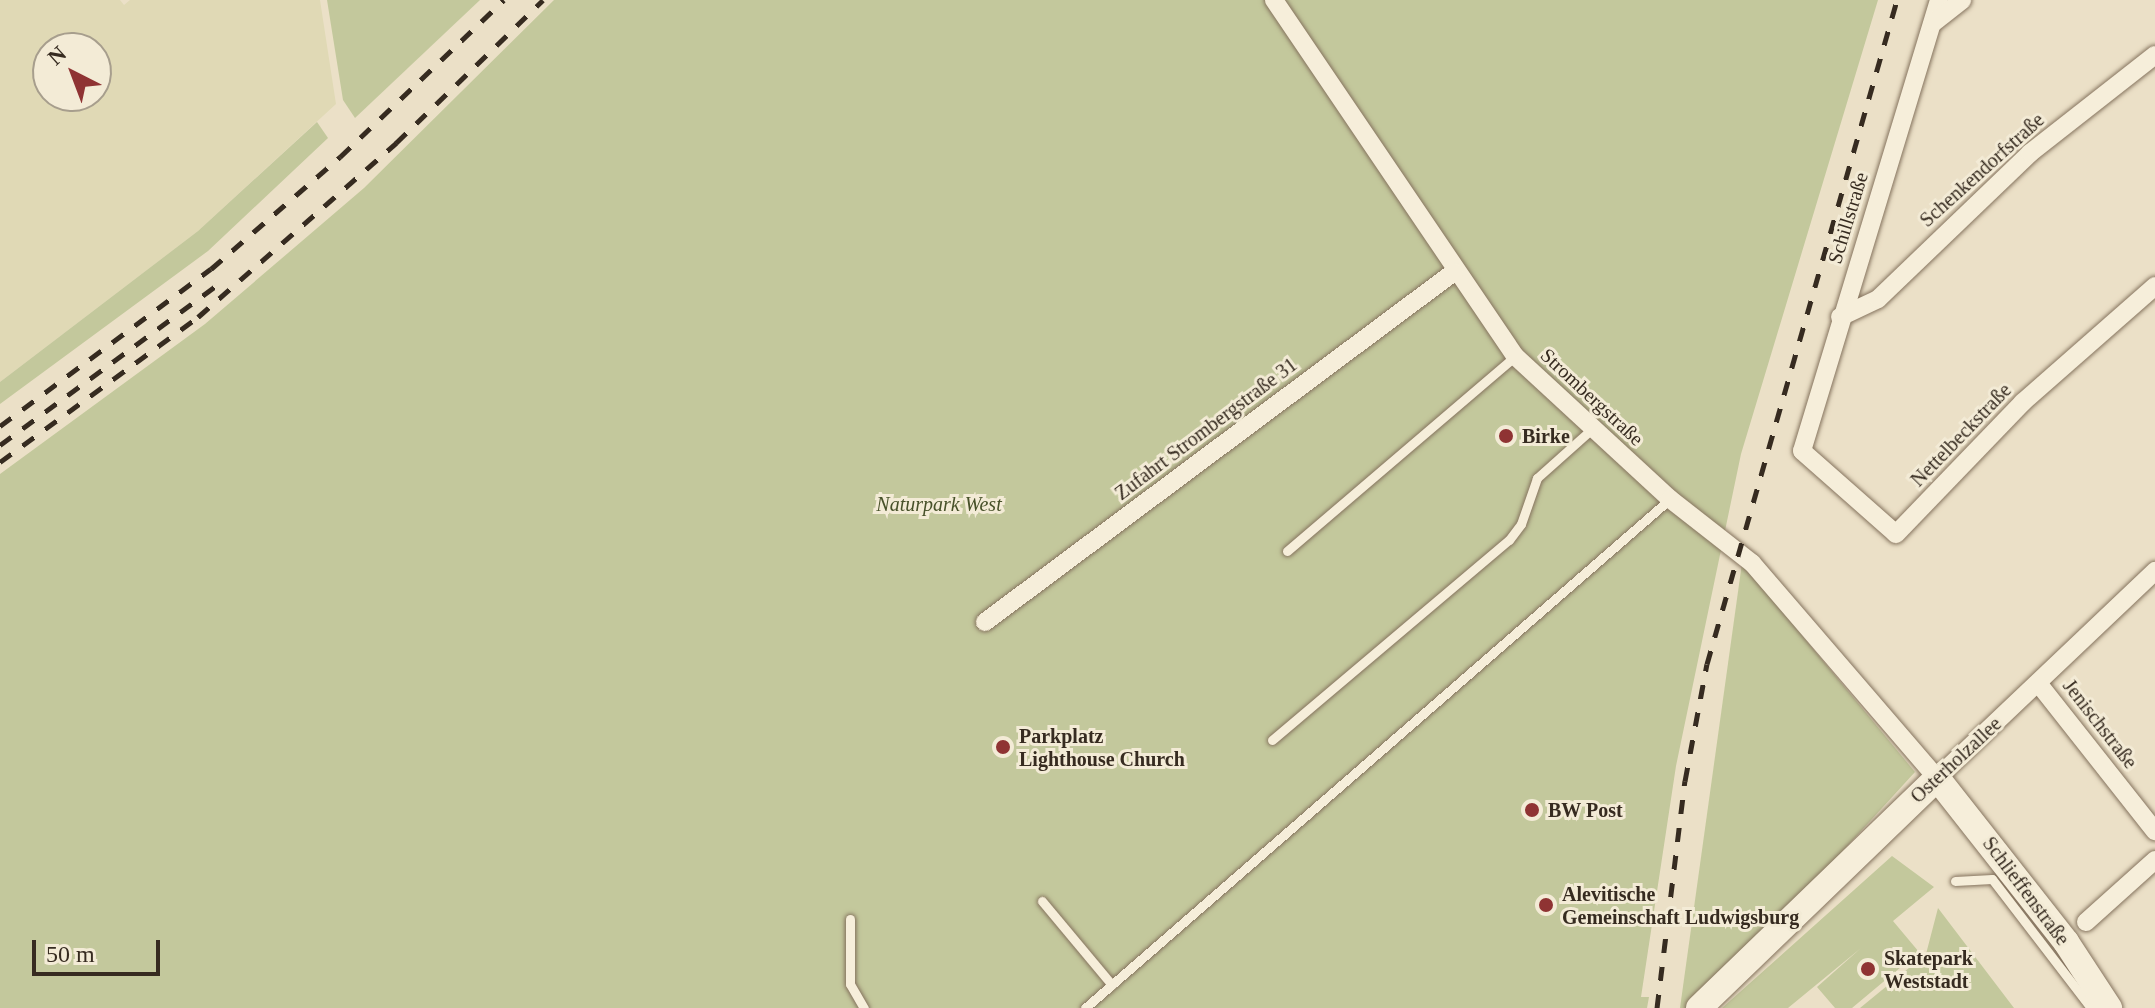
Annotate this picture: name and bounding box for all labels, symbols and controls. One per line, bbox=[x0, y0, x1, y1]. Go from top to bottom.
north arrow bbox=[32, 32, 112, 112]
text: N bbox=[43, 41, 71, 70]
street label: Schenkendorfstraße bbox=[1915, 108, 2049, 232]
street label: Schillstraße bbox=[1823, 169, 1873, 267]
street label: Strombergstraße bbox=[1536, 343, 1648, 451]
street label: Zufahrt Strombergstraße 31 bbox=[1110, 353, 1302, 505]
street label: Nettelbeckstraße bbox=[1906, 378, 2016, 492]
place label: Birke bbox=[1522, 424, 1570, 448]
marker: Birke bbox=[1497, 427, 1515, 445]
park label: Naturpark West bbox=[876, 492, 1002, 516]
street label: Jenischstraße bbox=[2058, 675, 2142, 773]
street label: Osterholzallee bbox=[1906, 712, 2006, 808]
place label: Parkplatz Lighthouse Church bbox=[1019, 724, 1185, 771]
marker: Parkplatz Lighthouse Church bbox=[994, 738, 1012, 756]
place label: BW Post bbox=[1548, 798, 1623, 822]
marker: BW Post bbox=[1523, 801, 1541, 819]
street label: Schlieffenstraße bbox=[1977, 832, 2075, 950]
place label: Alevitische Gemeinschaft Ludwigsburg bbox=[1562, 882, 1799, 929]
marker: Alevitische Gemeinschaft Ludwigsburg bbox=[1537, 896, 1555, 914]
scale bar bbox=[36, 924, 164, 974]
text: 50 m bbox=[46, 941, 95, 967]
place label: Skatepark Weststadt bbox=[1884, 946, 1973, 993]
marker: Skatepark Weststadt bbox=[1859, 960, 1877, 978]

